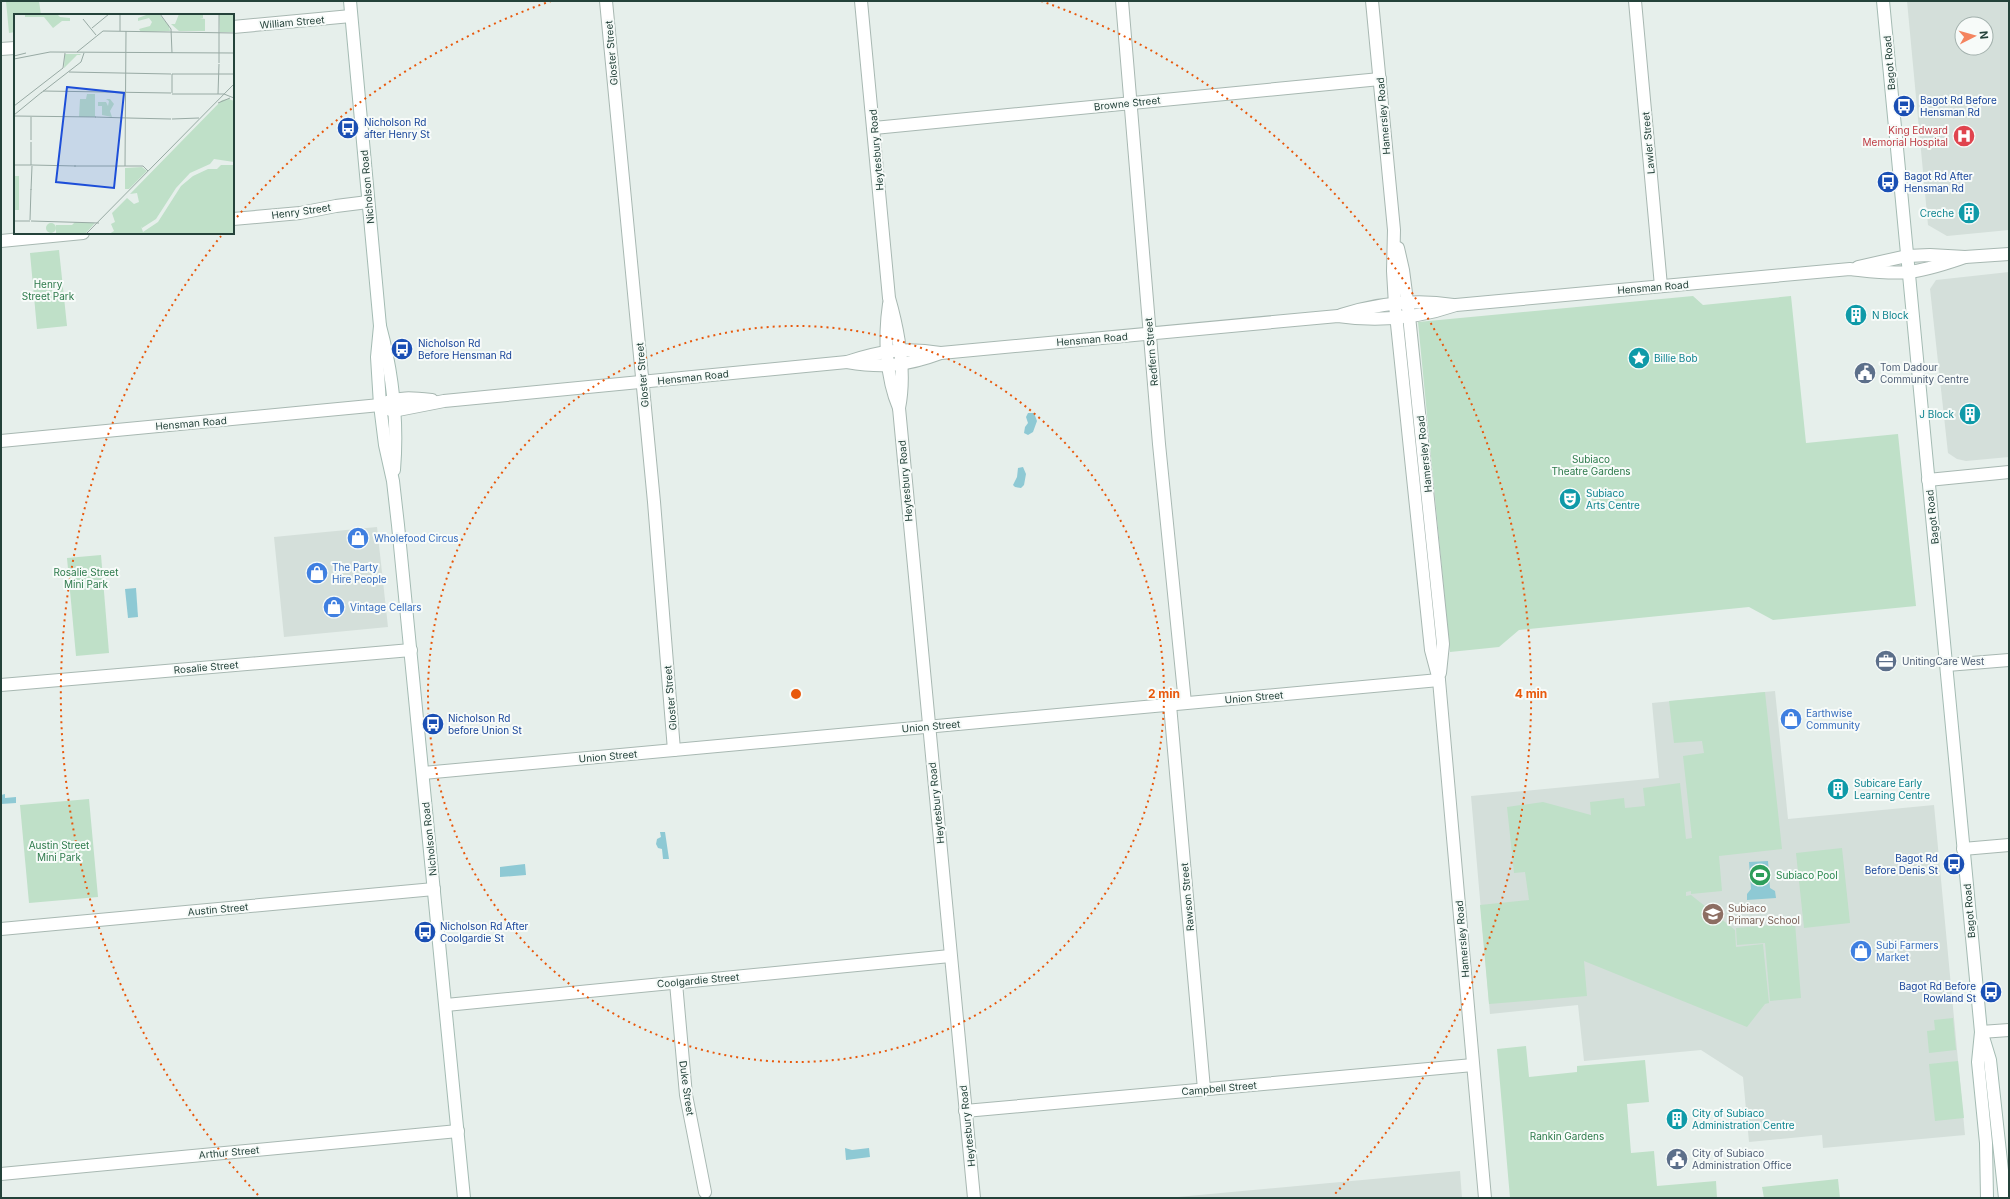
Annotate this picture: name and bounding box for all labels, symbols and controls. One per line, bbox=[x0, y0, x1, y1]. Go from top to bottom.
street label: William Street bbox=[259, 13, 326, 31]
inset map bbox=[14, 14, 234, 234]
north arrow bbox=[1954, 16, 1994, 56]
street label: Gloster Street bbox=[602, 19, 620, 86]
text: N bbox=[1977, 30, 1991, 40]
street label: Bagot Road bbox=[1881, 35, 1897, 91]
street label: Hamersley Road bbox=[1374, 77, 1392, 155]
street label: Browne Street bbox=[1093, 93, 1162, 112]
bus stop icon: Bagot Rd Before Hensman Rd bbox=[1891, 93, 1917, 119]
place label: Bagot Rd Before Hensman Rd bbox=[1920, 94, 1997, 118]
street label: Heytesbury Road bbox=[866, 109, 886, 191]
street label: Lawler Street bbox=[1639, 111, 1657, 175]
bus stop icon: Nicholson Rd after Henry St bbox=[335, 115, 361, 141]
place label: Nicholson Rd after Henry St bbox=[364, 116, 430, 140]
hospital icon: King Edward Memorial Hospital bbox=[1951, 123, 1977, 149]
place label: King Edward Memorial Hospital bbox=[1863, 124, 1948, 148]
street label: Nicholson Road bbox=[358, 150, 376, 224]
bus stop icon: Bagot Rd After Hensman Rd bbox=[1875, 169, 1901, 195]
place label: Bagot Rd After Hensman Rd bbox=[1904, 170, 1973, 194]
building icon: Creche bbox=[1956, 200, 1982, 226]
street label: Henry Street bbox=[271, 201, 332, 221]
place label: Creche bbox=[1920, 207, 1954, 219]
park label: Henry Street Park bbox=[22, 278, 75, 302]
street label: Hensman Road bbox=[1617, 278, 1689, 296]
building icon: N Block bbox=[1843, 302, 1869, 328]
place label: N Block bbox=[1872, 309, 1909, 321]
street label: Redfern Street bbox=[1142, 317, 1160, 387]
street label: Hensman Road bbox=[1056, 330, 1128, 348]
bus stop icon: Nicholson Rd Before Hensman Rd bbox=[389, 336, 415, 362]
place label: Nicholson Rd Before Hensman Rd bbox=[418, 337, 512, 361]
street label: Gloster Street bbox=[633, 341, 651, 408]
place icon: Billie Bob bbox=[1626, 345, 1652, 371]
place label: Billie Bob bbox=[1654, 352, 1698, 364]
public building icon: Tom Dadour Community Centre bbox=[1852, 360, 1878, 386]
place label: Tom Dadour Community Centre bbox=[1880, 361, 1969, 385]
street label: Hensman Road bbox=[657, 367, 729, 387]
building icon: J Block bbox=[1957, 401, 1983, 427]
place label: J Block bbox=[1919, 408, 1955, 420]
street label: Hensman Road bbox=[155, 414, 227, 432]
street label: Hamersley Road bbox=[1414, 415, 1434, 493]
street label: Heytesbury Road bbox=[895, 440, 915, 522]
park label: Subiaco Theatre Gardens bbox=[1551, 453, 1631, 477]
theatre icon: Subiaco Arts Centre bbox=[1557, 486, 1583, 512]
place label: Subiaco Arts Centre bbox=[1586, 487, 1640, 511]
street label: Bagot Road bbox=[1923, 489, 1941, 545]
shop icon: Wholefood Circus bbox=[345, 525, 371, 551]
place label: Wholefood Circus bbox=[374, 532, 459, 544]
shop icon: The Party Hire People bbox=[304, 560, 330, 586]
place label: The Party Hire People bbox=[332, 561, 387, 585]
park label: Rosalie Street Mini Park bbox=[54, 566, 119, 590]
shop icon: Vintage Cellars bbox=[321, 594, 347, 620]
place label: Vintage Cellars bbox=[350, 601, 422, 613]
office icon: UnitingCare West bbox=[1873, 648, 1899, 674]
place label: UnitingCare West bbox=[1902, 655, 1985, 667]
street label: Rosalie Street bbox=[173, 658, 240, 676]
street label: Gloster Street bbox=[661, 664, 679, 731]
text: 2 min bbox=[1148, 686, 1180, 701]
text: 4 min bbox=[1515, 686, 1547, 701]
centre of rings bbox=[789, 687, 803, 701]
street label: Union Street bbox=[1224, 688, 1284, 706]
shop icon: Earthwise Community bbox=[1778, 706, 1804, 732]
place label: Earthwise Community bbox=[1806, 707, 1861, 731]
bus stop icon: Nicholson Rd before Union St bbox=[420, 711, 446, 737]
place label: Nicholson Rd before Union St bbox=[448, 712, 523, 736]
street label: Union Street bbox=[901, 717, 961, 735]
street label: Union Street bbox=[578, 747, 638, 765]
street label: Heytesbury Road bbox=[926, 762, 946, 844]
building icon: Subicare Early Learning Centre bbox=[1825, 776, 1851, 802]
place label: Subicare Early Learning Centre bbox=[1854, 777, 1930, 801]
street label: Nicholson Road bbox=[419, 802, 439, 876]
park label: Austin Street Mini Park bbox=[29, 839, 90, 863]
bus stop icon: Bagot Rd Before Denis St bbox=[1941, 851, 1967, 877]
place label: Bagot Rd Before Denis St bbox=[1865, 852, 1939, 876]
street label: Rawson Street bbox=[1178, 862, 1196, 932]
sports icon: Subiaco Pool bbox=[1747, 862, 1773, 888]
place label: Subiaco Pool bbox=[1776, 869, 1838, 881]
street label: Bagot Road bbox=[1961, 883, 1977, 939]
street label: Austin Street bbox=[187, 900, 249, 918]
street label: Hamersley Road bbox=[1453, 900, 1471, 978]
school or university icon: Subiaco Primary School bbox=[1700, 901, 1726, 927]
place label: Subiaco Primary School bbox=[1728, 902, 1800, 926]
bus stop icon: Nicholson Rd After Coolgardie St bbox=[412, 919, 438, 945]
place label: Nicholson Rd After Coolgardie St bbox=[440, 920, 528, 944]
shop icon: Subi Farmers Market bbox=[1848, 938, 1874, 964]
place label: Subi Farmers Market bbox=[1876, 939, 1939, 963]
street label: Coolgardie Street bbox=[656, 970, 740, 990]
bus stop icon: Bagot Rd Before Rowland St bbox=[1978, 979, 2004, 1005]
place label: Bagot Rd Before Rowland St bbox=[1899, 980, 1977, 1004]
street label: Duke Street bbox=[677, 1060, 697, 1117]
street label: Campbell Street bbox=[1181, 1079, 1258, 1097]
street label: Heytesbury Road bbox=[957, 1085, 977, 1167]
building icon: City of Subiaco Administration Centre bbox=[1664, 1106, 1690, 1132]
place label: City of Subiaco Administration Centre bbox=[1692, 1107, 1795, 1131]
park label: Rankin Gardens bbox=[1530, 1130, 1604, 1142]
street label: Arthur Street bbox=[198, 1143, 260, 1161]
public building icon: City of Subiaco Administration Office bbox=[1664, 1146, 1690, 1172]
place label: City of Subiaco Administration Office bbox=[1692, 1147, 1792, 1171]

